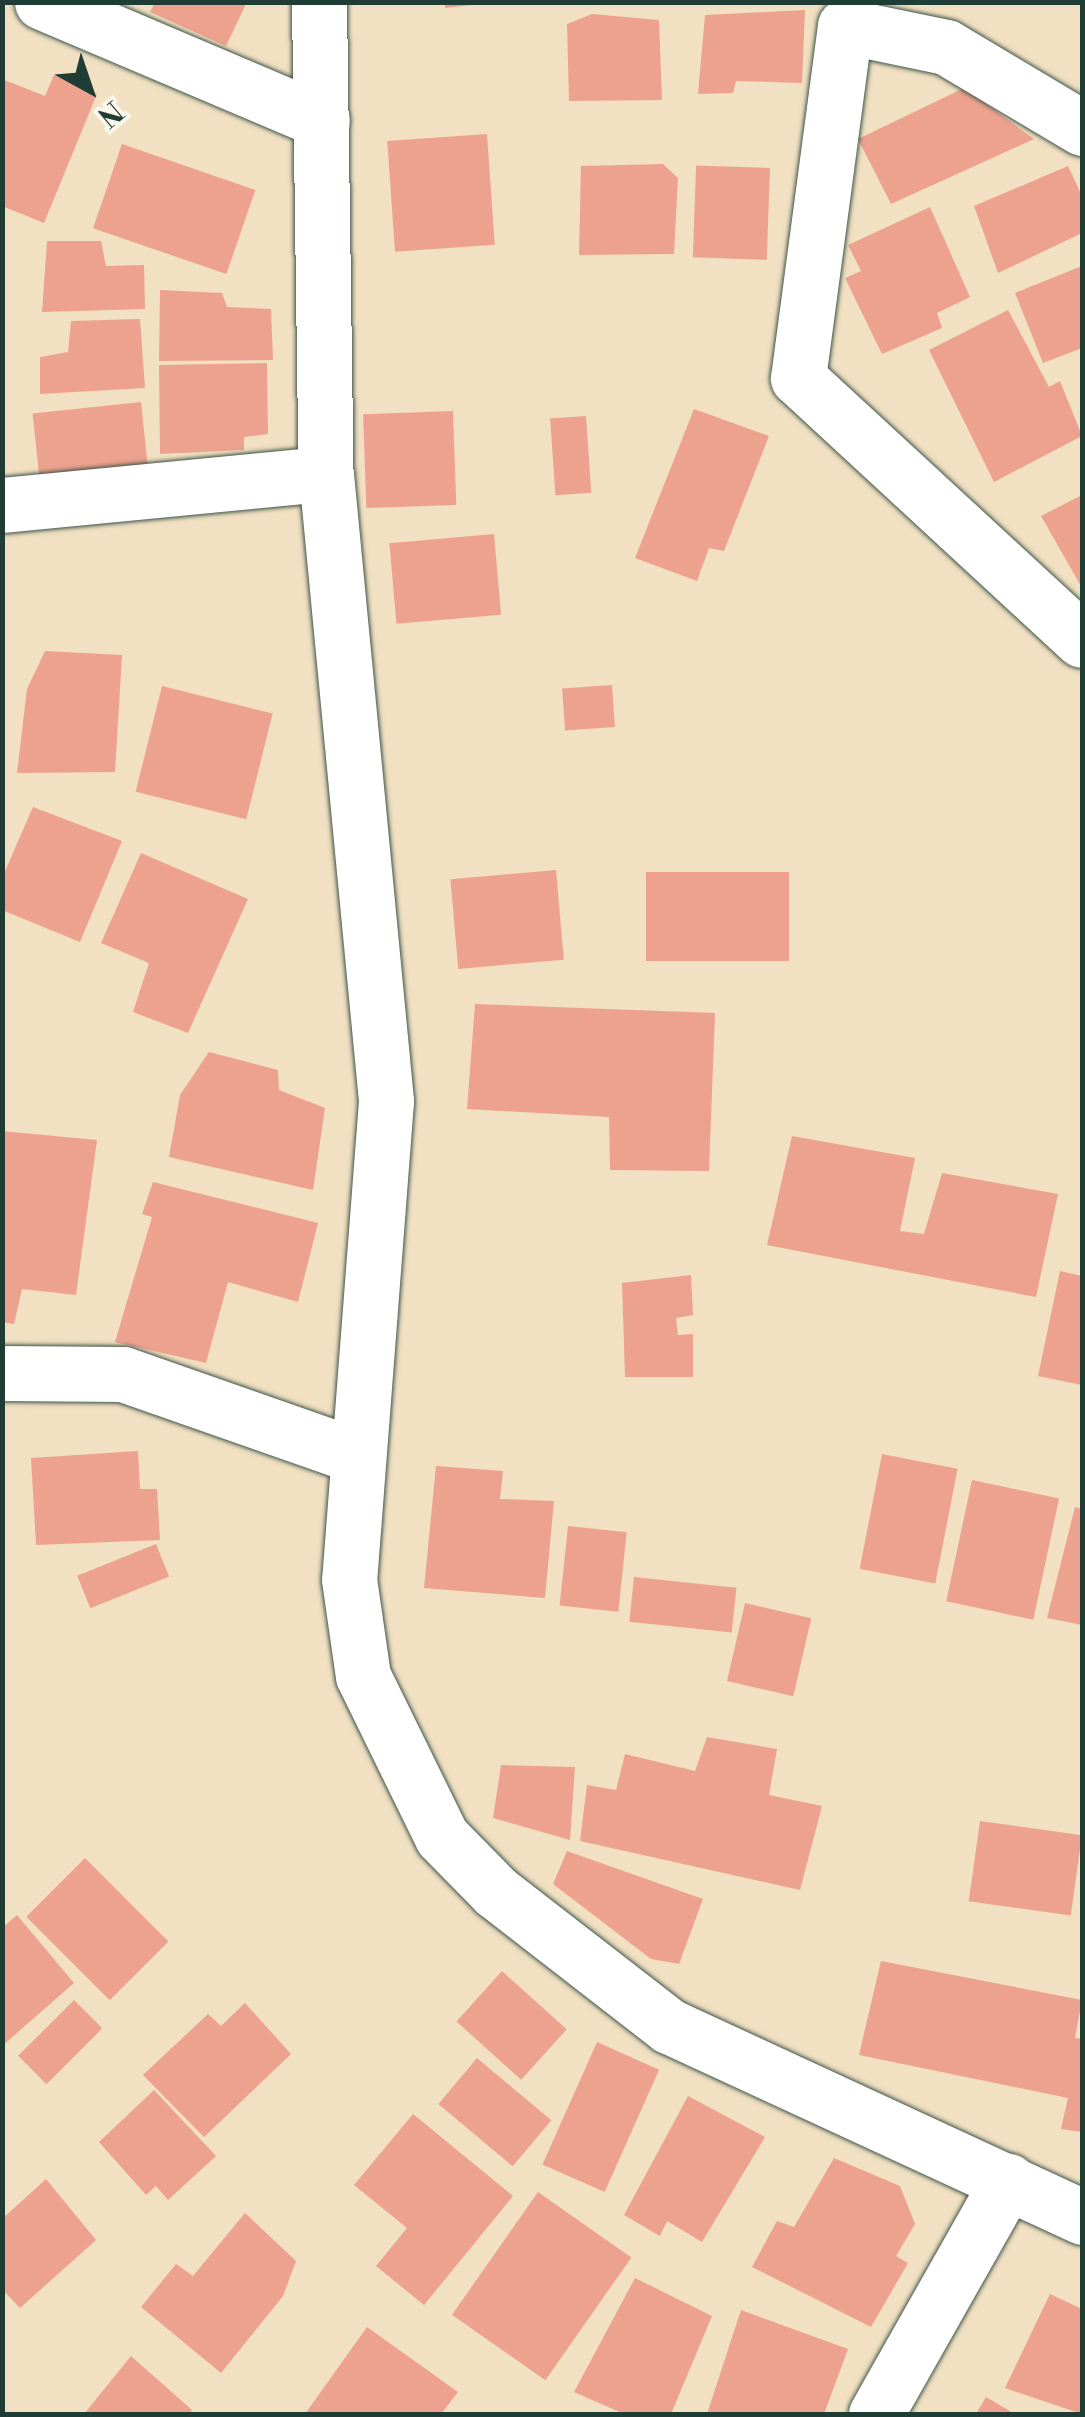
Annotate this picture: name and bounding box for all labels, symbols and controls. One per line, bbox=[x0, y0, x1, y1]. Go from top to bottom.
north arrow bbox=[40, 40, 140, 140]
text: N bbox=[90, 93, 129, 134]

